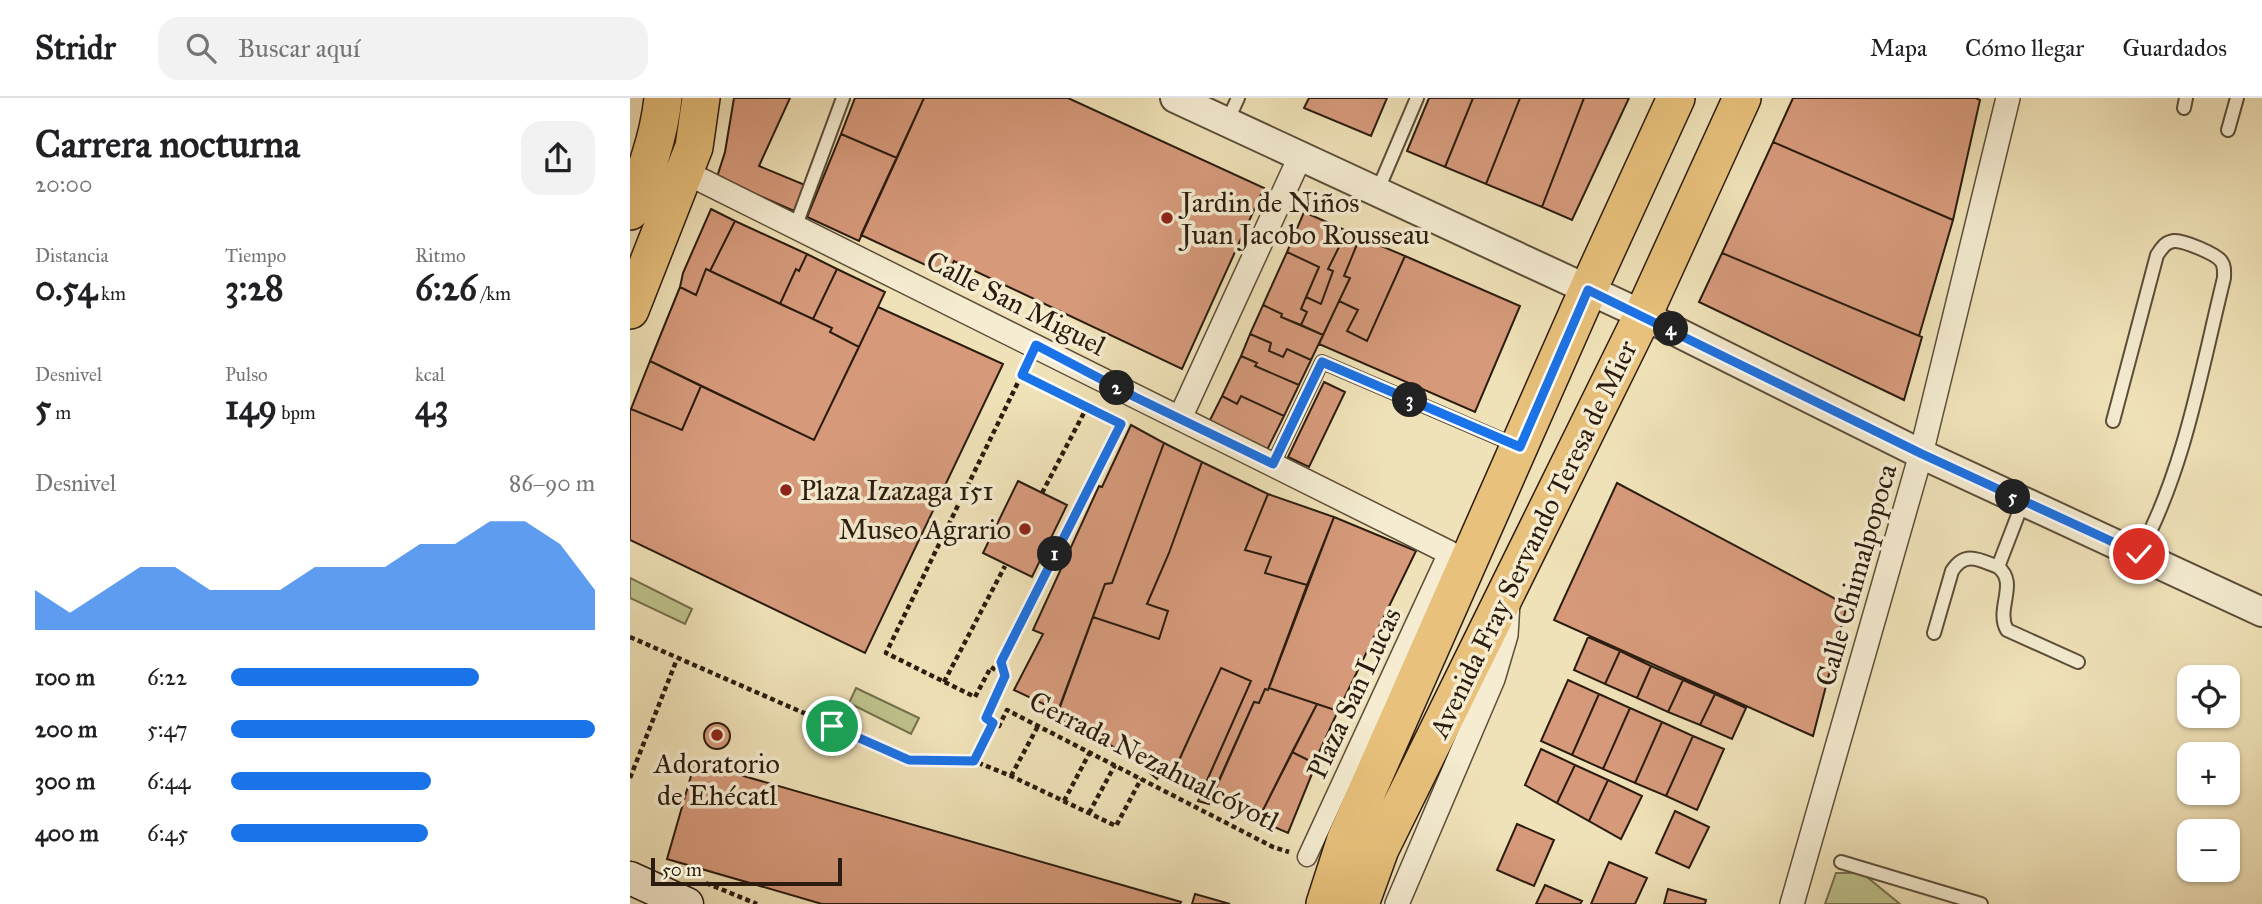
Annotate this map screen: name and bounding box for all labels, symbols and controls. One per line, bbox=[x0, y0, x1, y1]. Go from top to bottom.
search box bbox=[158, 17, 648, 80]
text: Stridr bbox=[35, 28, 116, 68]
icon: search bbox=[182, 29, 220, 67]
text: Buscar aquí bbox=[238, 32, 360, 64]
text: Mapa bbox=[1870, 33, 1927, 63]
text: Cómo llegar bbox=[1965, 33, 2084, 63]
text: Guardados bbox=[2122, 33, 2227, 63]
text: Carrera nocturna bbox=[35, 121, 300, 167]
button: share bbox=[521, 121, 595, 195]
text: 20:00 bbox=[35, 170, 92, 198]
place label: Jardin de Niños Juan Jacobo Rousseau bbox=[1178, 185, 1430, 252]
marker: Jardin de Niños Juan Jacobo Rousseau bbox=[1159, 210, 1175, 226]
street label: Calle San Miguel bbox=[920, 243, 1112, 363]
text: Distancia bbox=[35, 244, 108, 267]
text: Tiempo bbox=[225, 244, 286, 267]
text: Ritmo bbox=[415, 244, 466, 267]
text: 0.54 bbox=[35, 267, 97, 310]
text: 3:28 bbox=[225, 267, 284, 310]
text: 6:26 bbox=[415, 267, 477, 310]
text: km bbox=[97, 282, 126, 305]
text: /km bbox=[477, 282, 511, 305]
pin: 4 bbox=[1654, 312, 1688, 346]
text: 4 bbox=[1665, 317, 1676, 340]
street label: Avenida Fray Servando Teresa de Mier bbox=[1421, 334, 1645, 745]
text: Desnivel bbox=[35, 363, 102, 386]
text: Pulso bbox=[225, 363, 268, 386]
text: kcal bbox=[415, 363, 445, 386]
pin: 2 bbox=[1100, 370, 1134, 406]
text: 2 bbox=[1112, 376, 1121, 399]
pin: 3 bbox=[1392, 382, 1428, 418]
text: 5 bbox=[35, 386, 51, 429]
text: 149 bbox=[225, 386, 277, 429]
text: 43 bbox=[415, 386, 449, 429]
text: 3 bbox=[1406, 388, 1413, 411]
text: m bbox=[51, 401, 71, 424]
text: bpm bbox=[277, 401, 316, 424]
street label: Calle Chimalpopoca bbox=[1808, 460, 1904, 690]
text: Desnivel bbox=[35, 469, 116, 497]
text: 86–90 m bbox=[509, 469, 595, 497]
place label: Plaza Izazaga 151 bbox=[800, 473, 993, 508]
pin: 5 bbox=[1996, 480, 2030, 514]
marker: Plaza Izazaga 151 bbox=[778, 482, 794, 498]
text: 5 bbox=[2008, 485, 2017, 508]
place label: Museo Agrario bbox=[839, 512, 1011, 547]
marker: Museo Agrario bbox=[1017, 521, 1033, 537]
pin bbox=[2109, 524, 2169, 584]
icon: check bbox=[2120, 535, 2158, 573]
pin: 1 bbox=[1038, 536, 1072, 572]
text: 1 bbox=[1051, 542, 1058, 565]
street label: Plaza San Lucas bbox=[1299, 602, 1409, 784]
text: 100 m bbox=[35, 663, 95, 691]
text: 6:22 bbox=[147, 663, 187, 691]
map controls bbox=[2177, 665, 2240, 882]
button: locate bbox=[2177, 665, 2240, 728]
street label: Cerrada Nezahualcóyotl bbox=[1023, 683, 1285, 839]
pin bbox=[802, 696, 862, 756]
icon: arrive bbox=[813, 707, 851, 745]
text: 200 m bbox=[35, 715, 97, 743]
text: 5:47 bbox=[147, 715, 188, 743]
marker: Adoratorio de Ehécatl bbox=[709, 727, 725, 743]
button: + bbox=[2177, 742, 2240, 805]
place label: Adoratorio de Ehécatl bbox=[653, 746, 780, 813]
text: 300 m bbox=[35, 767, 95, 795]
text: 6:44 bbox=[147, 767, 190, 795]
text: 400 m bbox=[35, 819, 99, 847]
text: 6:45 bbox=[147, 819, 188, 847]
button: − bbox=[2177, 819, 2240, 882]
scale bar bbox=[651, 855, 842, 887]
text: 50 m bbox=[662, 858, 702, 881]

